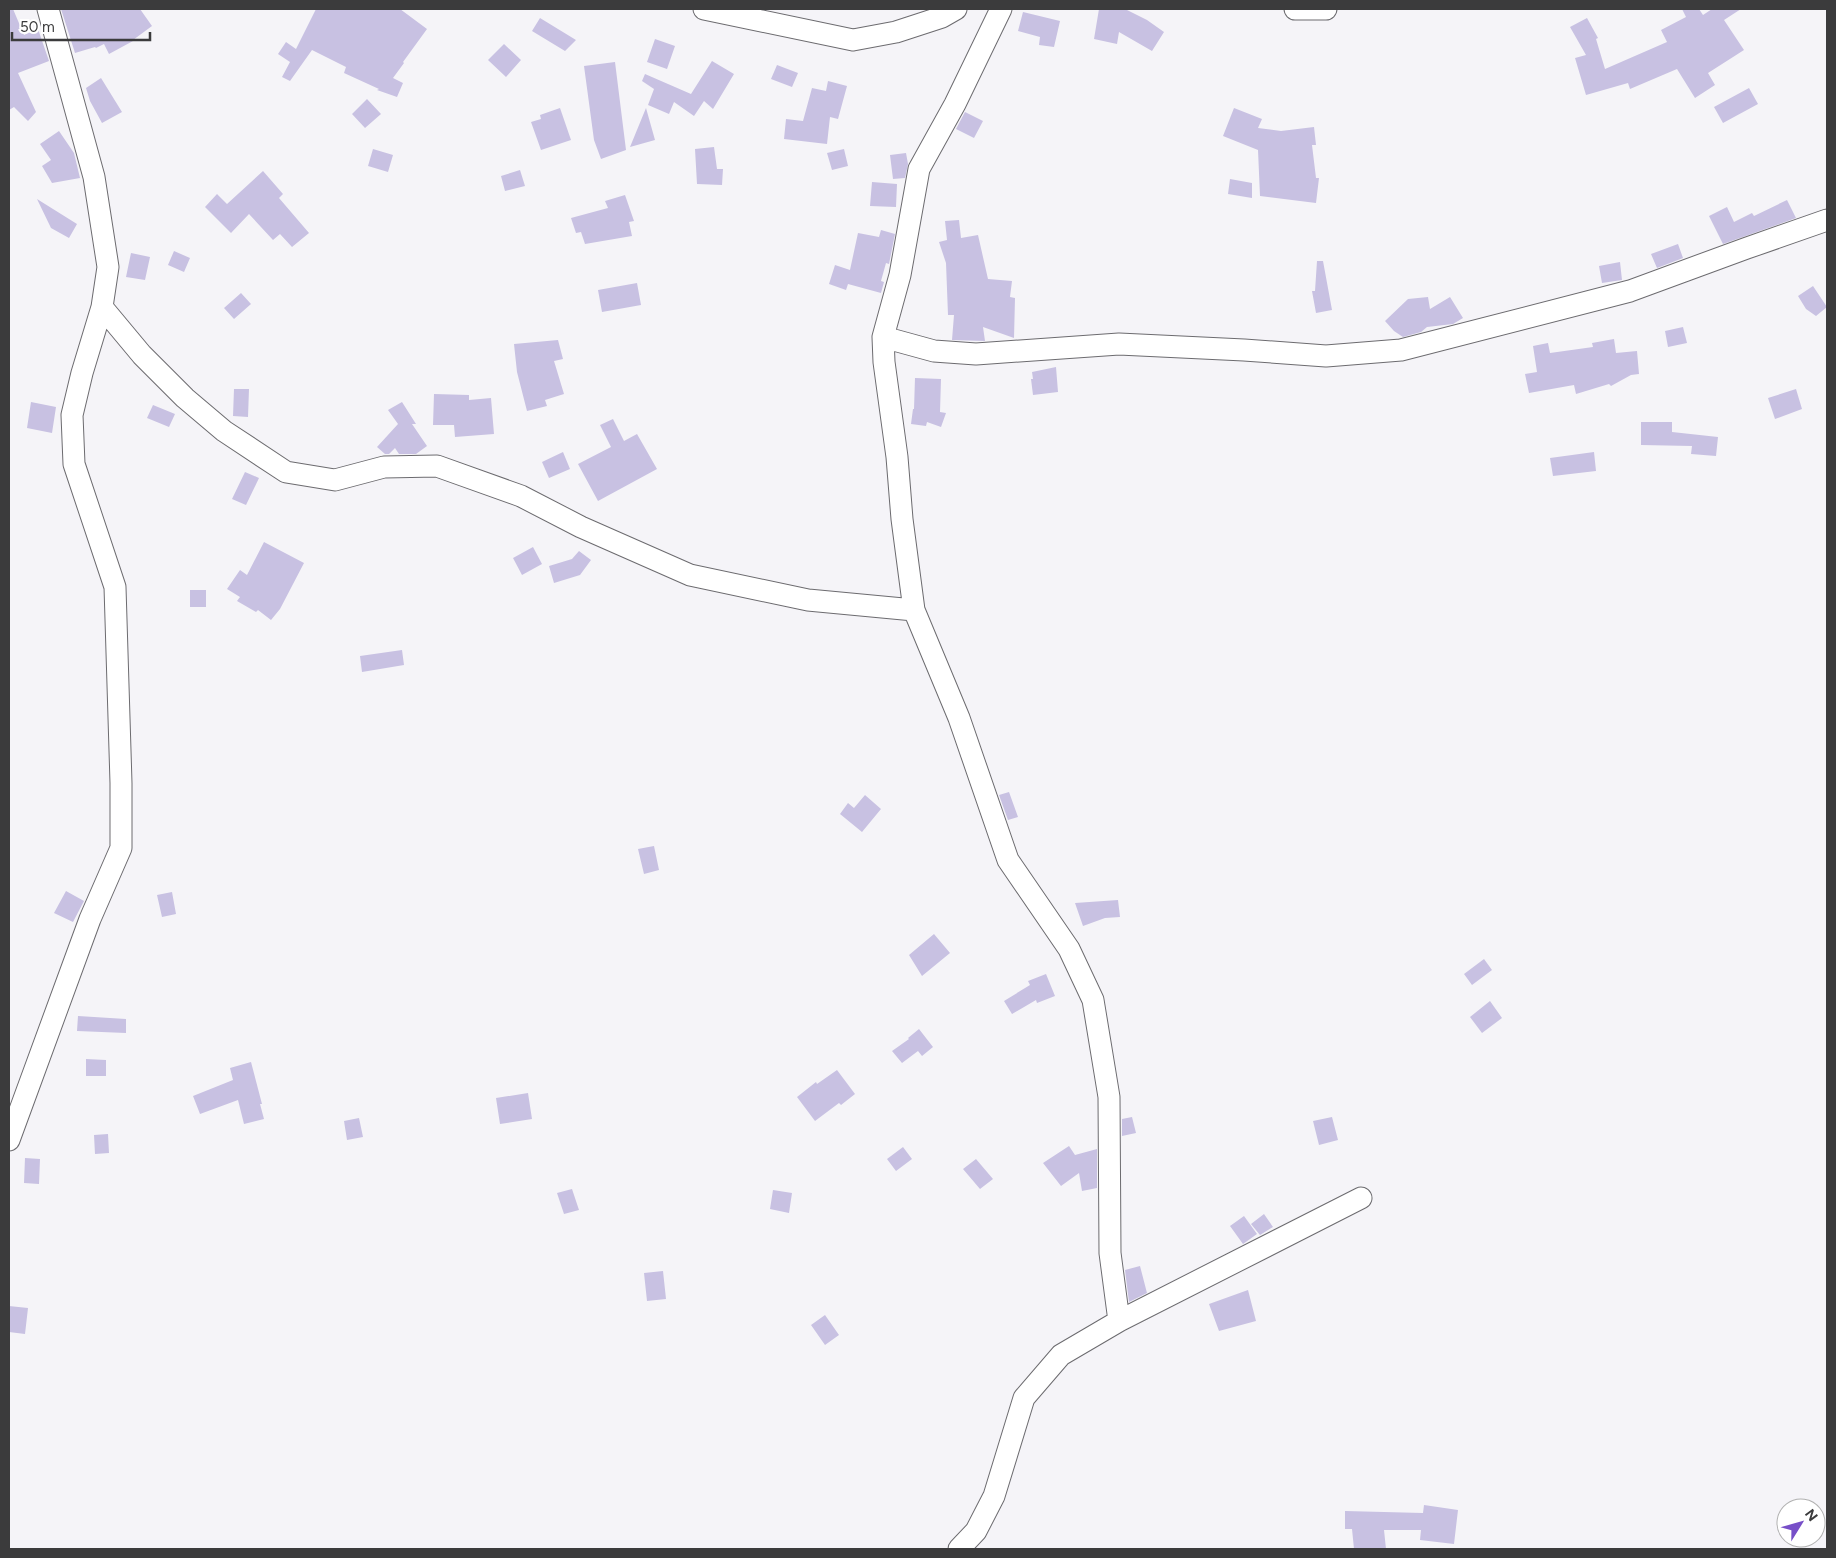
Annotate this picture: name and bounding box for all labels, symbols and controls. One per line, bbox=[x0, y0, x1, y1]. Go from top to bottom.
scale bar bbox=[12, 10, 150, 42]
text: 50 m bbox=[20, 18, 55, 36]
north arrow bbox=[1776, 1498, 1826, 1548]
text: N bbox=[1801, 1506, 1821, 1525]

